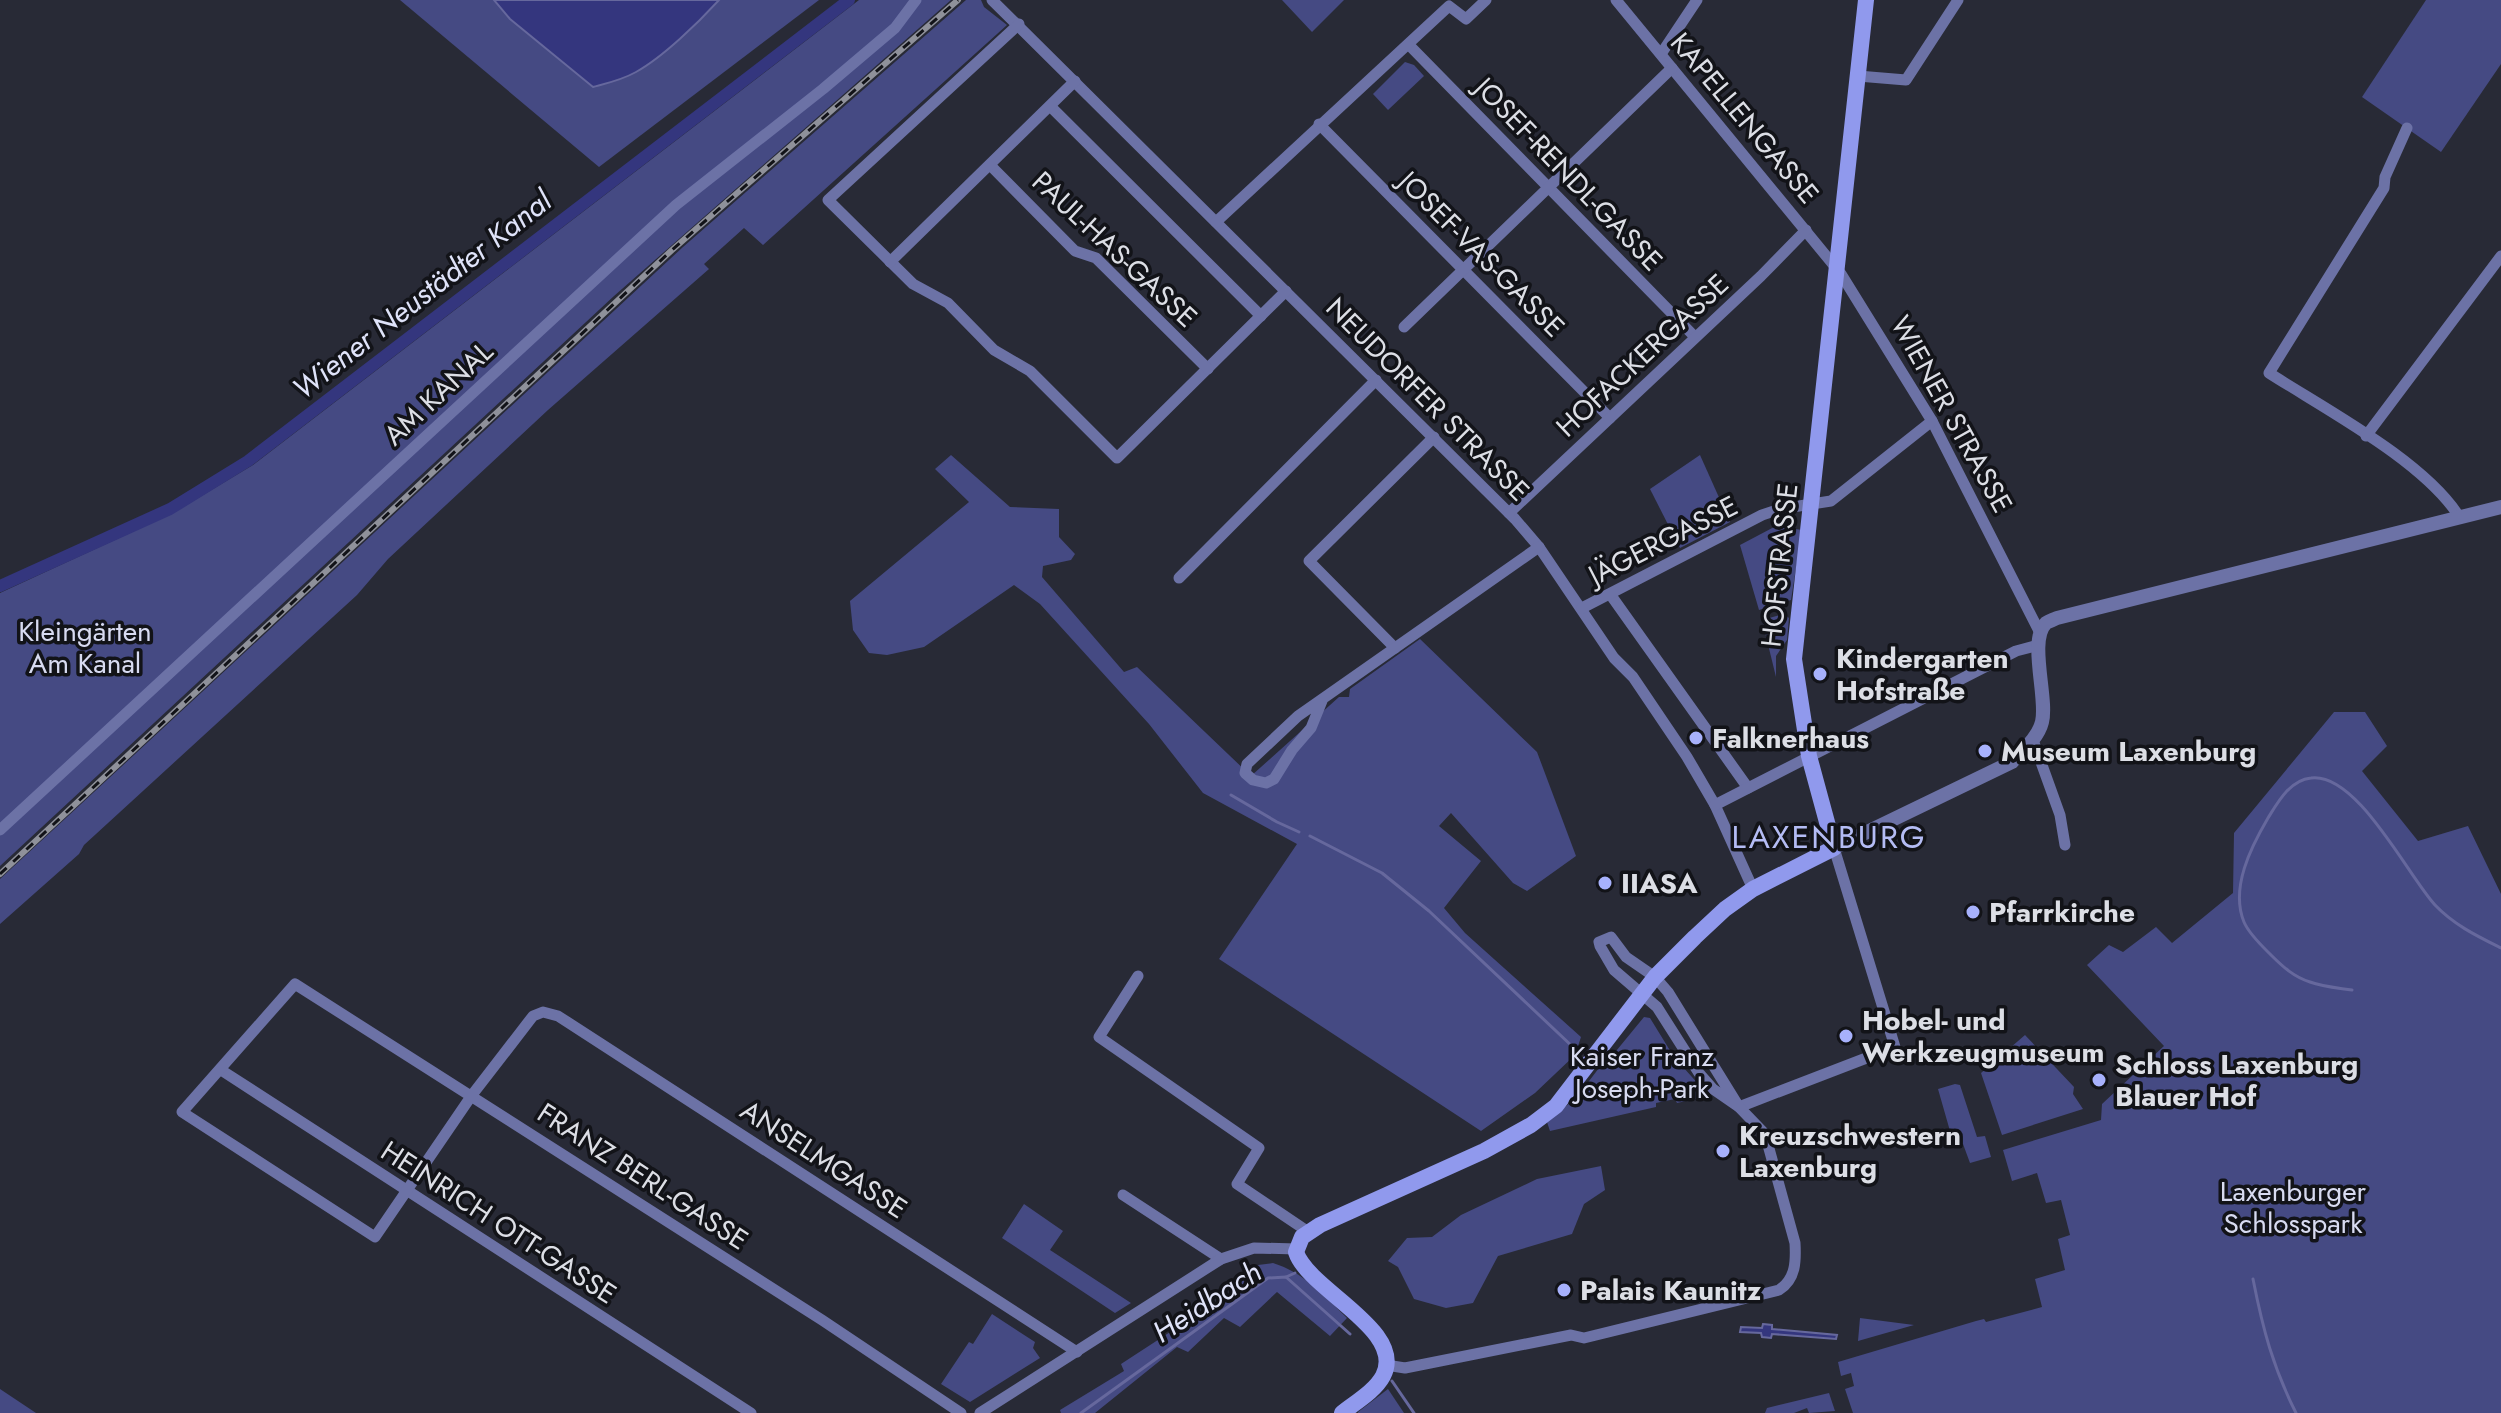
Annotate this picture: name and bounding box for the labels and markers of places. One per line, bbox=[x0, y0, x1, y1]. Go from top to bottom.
place label: Kindergarten Hofstraße bbox=[1836, 638, 2009, 711]
marker: Kindergarten Hofstraße bbox=[1811, 665, 1829, 683]
place label: Falknerhaus bbox=[1712, 718, 1869, 759]
marker: Falknerhaus bbox=[1687, 729, 1705, 747]
place label: Museum Laxenburg bbox=[2001, 731, 2256, 772]
marker: Museum Laxenburg bbox=[1976, 742, 1994, 760]
place label: IIASA bbox=[1621, 863, 1698, 904]
marker: IIASA bbox=[1596, 874, 1614, 892]
place label: Pfarrkirche bbox=[1989, 892, 2135, 933]
marker: Pfarrkirche bbox=[1964, 903, 1982, 921]
place label: Hobel- und Werkzeugmuseum bbox=[1862, 1000, 2104, 1073]
marker: Hobel- und Werkzeugmuseum bbox=[1837, 1027, 1855, 1045]
place label: Schloss Laxenburg Blauer Hof bbox=[2115, 1044, 2358, 1117]
marker: Schloss Laxenburg Blauer Hof bbox=[2090, 1071, 2108, 1089]
place label: Kreuzschwestern Laxenburg bbox=[1739, 1115, 1961, 1188]
marker: Kreuzschwestern Laxenburg bbox=[1714, 1142, 1732, 1160]
place label: Palais Kaunitz bbox=[1580, 1270, 1762, 1311]
marker: Palais Kaunitz bbox=[1555, 1281, 1573, 1299]

